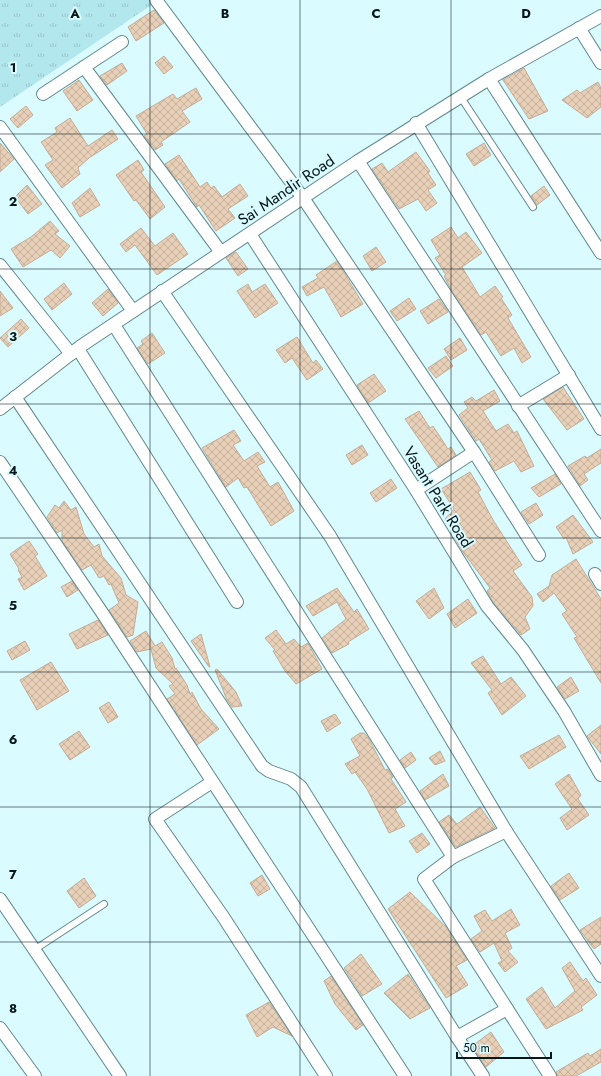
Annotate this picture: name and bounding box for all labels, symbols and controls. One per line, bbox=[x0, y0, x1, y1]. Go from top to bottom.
text: A bbox=[69, 4, 80, 23]
text: B bbox=[221, 4, 230, 23]
text: C bbox=[371, 4, 381, 23]
text: D bbox=[521, 4, 531, 23]
text: 1 bbox=[10, 58, 16, 77]
street label: Sai Mandir Road bbox=[233, 149, 339, 231]
text: 2 bbox=[9, 192, 17, 211]
text: 3 bbox=[9, 327, 17, 346]
street label: Vasant Park Road bbox=[398, 442, 478, 552]
text: 4 bbox=[8, 461, 18, 480]
text: 5 bbox=[9, 596, 17, 615]
text: 6 bbox=[9, 730, 18, 749]
text: 7 bbox=[9, 865, 17, 884]
text: 8 bbox=[9, 999, 17, 1018]
scale bar bbox=[457, 1034, 551, 1060]
text: 50 m bbox=[463, 1039, 490, 1057]

